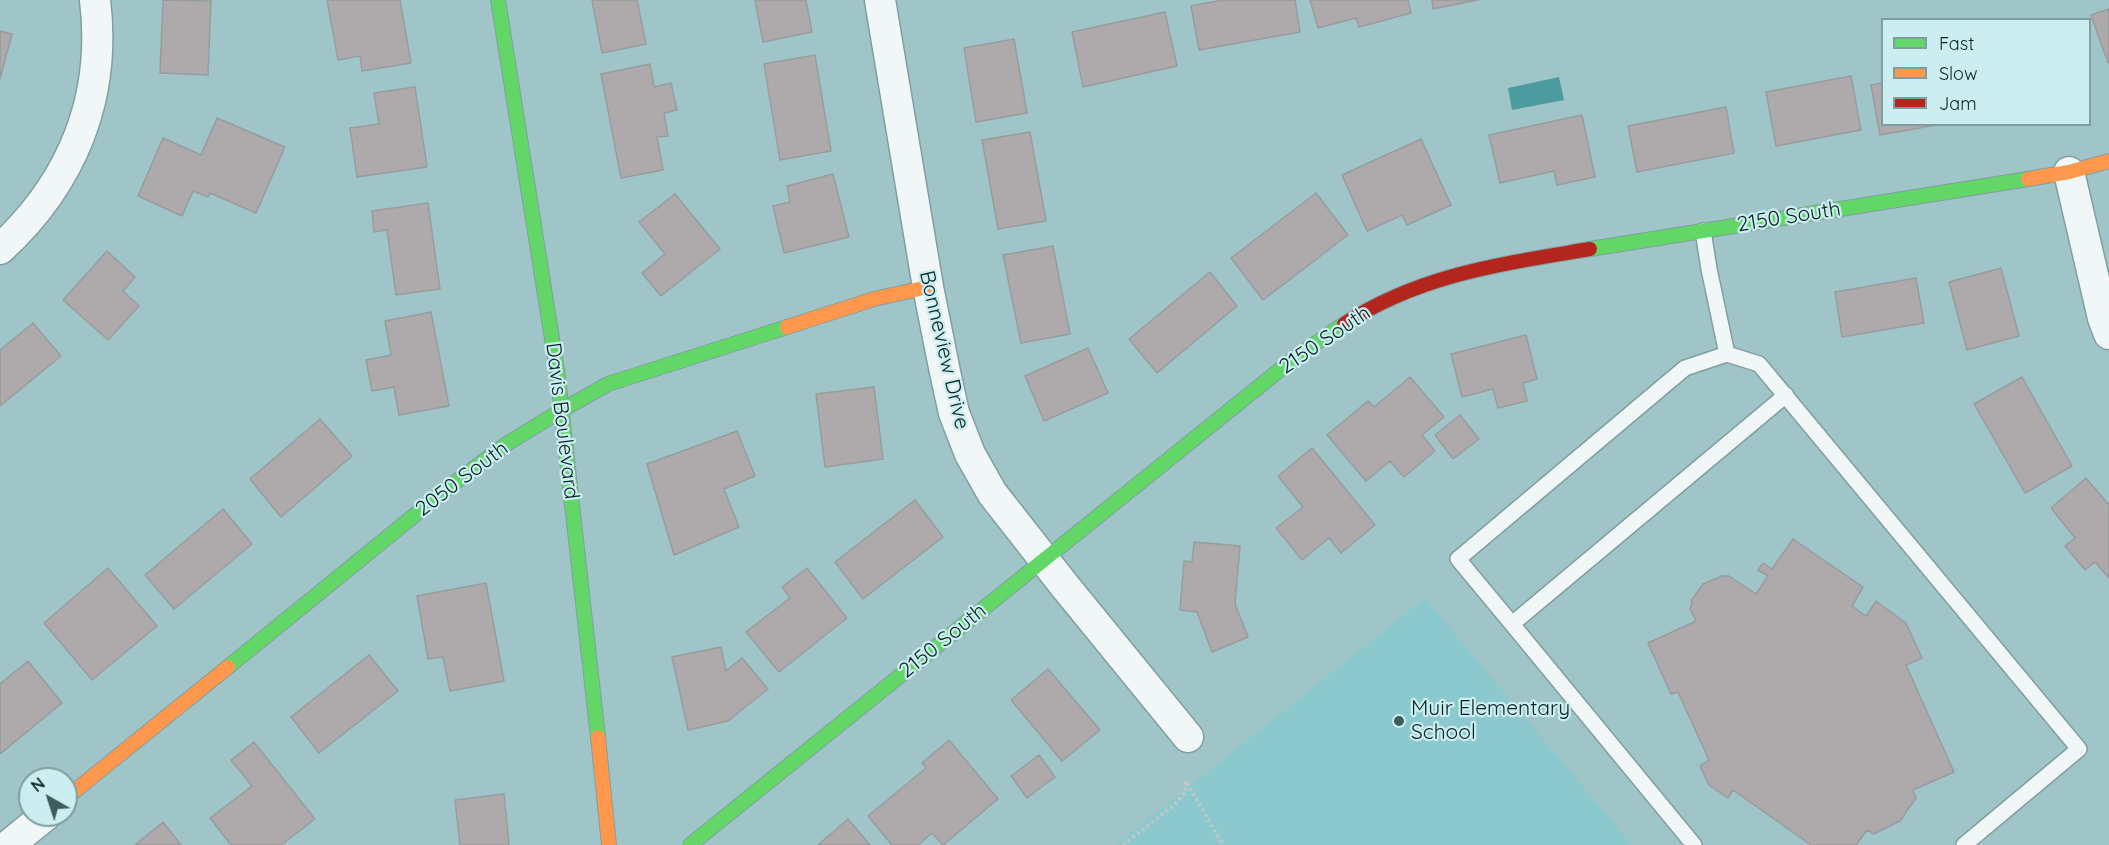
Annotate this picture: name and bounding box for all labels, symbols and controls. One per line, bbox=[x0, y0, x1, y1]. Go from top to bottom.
legend bbox=[1881, 18, 2091, 126]
text: Fast bbox=[1939, 32, 1974, 55]
text: Slow bbox=[1939, 62, 1977, 85]
text: Jam bbox=[1939, 92, 1977, 115]
street label: 2150 South bbox=[1735, 196, 1843, 238]
street label: Bonneview Drive bbox=[914, 268, 974, 432]
street label: 2150 South bbox=[1275, 300, 1375, 380]
street label: Davis Boulevard bbox=[540, 341, 584, 501]
street label: 2050 South bbox=[411, 436, 513, 522]
street label: 2150 South bbox=[894, 598, 992, 684]
place label: Muir Elementary School bbox=[1411, 696, 1570, 746]
marker: Muir Elementary School bbox=[1392, 714, 1406, 728]
north arrow bbox=[18, 767, 78, 827]
text: N bbox=[27, 773, 49, 796]

